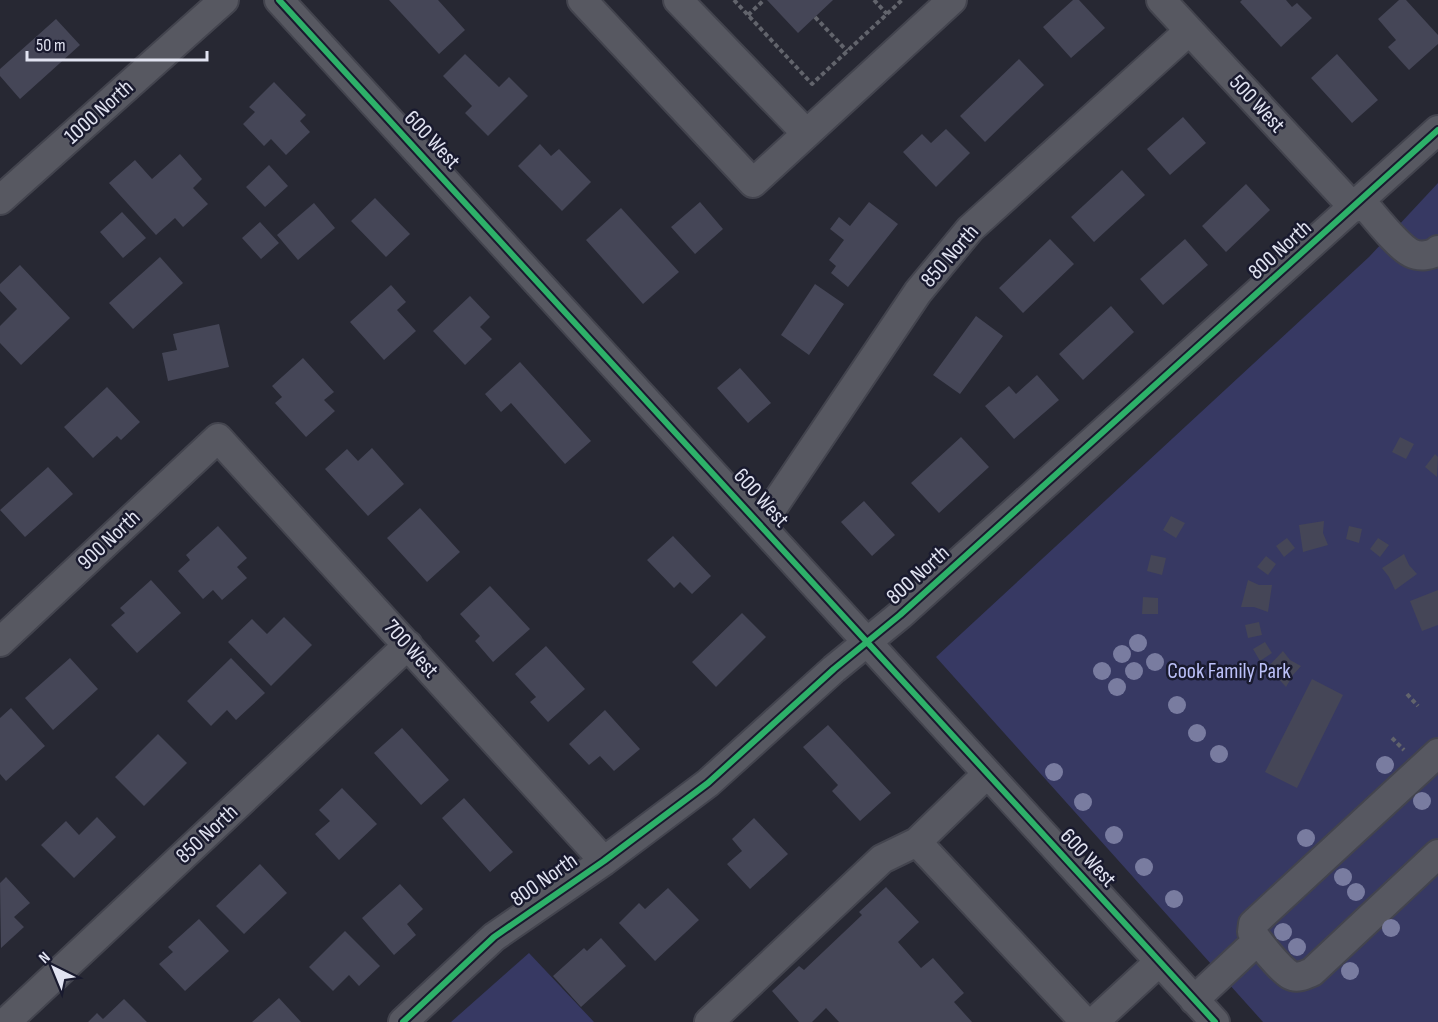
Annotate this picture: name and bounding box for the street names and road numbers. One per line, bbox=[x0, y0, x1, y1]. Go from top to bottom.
street label: 500 West bbox=[1223, 69, 1291, 139]
street label: 1000 North bbox=[59, 74, 139, 150]
street label: 600 West bbox=[398, 105, 466, 175]
street label: 800 North bbox=[1243, 215, 1317, 285]
street label: 850 North bbox=[915, 219, 985, 293]
street label: 600 West bbox=[727, 463, 795, 533]
street label: 900 North bbox=[72, 504, 146, 576]
street label: 800 North bbox=[881, 540, 955, 610]
street label: 700 West bbox=[378, 614, 444, 684]
street label: 850 North bbox=[170, 799, 244, 869]
street label: 600 West bbox=[1054, 823, 1122, 893]
street label: 800 North bbox=[505, 847, 583, 913]

